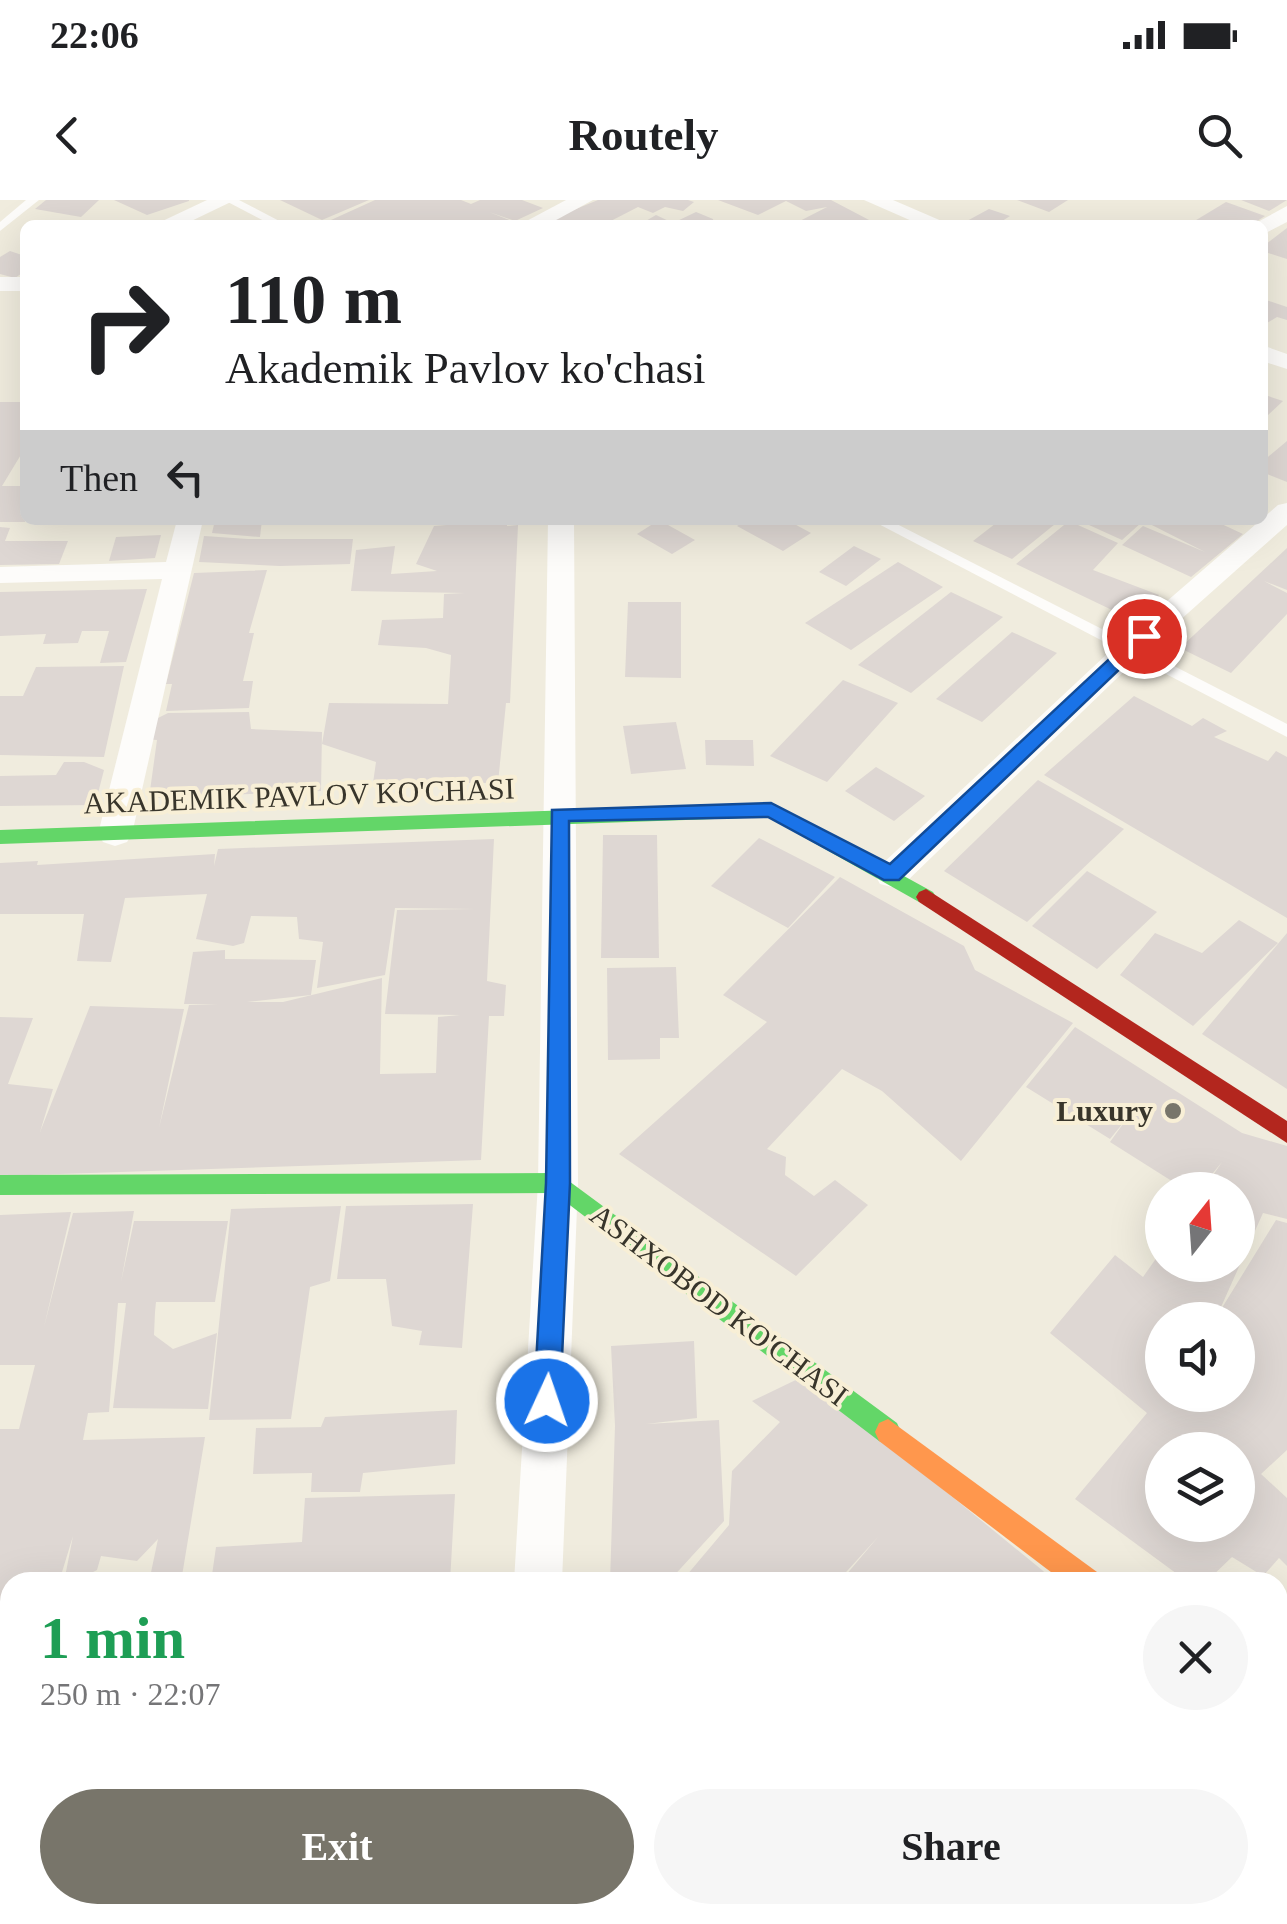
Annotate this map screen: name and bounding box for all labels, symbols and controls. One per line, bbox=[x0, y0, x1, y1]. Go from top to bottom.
text: 22:06 bbox=[50, 14, 139, 56]
icon: back bbox=[40, 108, 95, 163]
icon: search bbox=[1192, 108, 1247, 163]
text: Routely bbox=[569, 110, 719, 160]
icon: right bbox=[60, 260, 190, 390]
text: 110 m bbox=[225, 261, 402, 338]
text: Akademik Pavlov ko'chasi bbox=[225, 343, 706, 393]
icon: left bbox=[158, 450, 213, 505]
text: Then bbox=[60, 457, 138, 499]
pin bbox=[1102, 594, 1187, 679]
icon: arrive bbox=[1117, 609, 1172, 664]
street label: AKADEMIK PAVLOV KO'CHASI bbox=[83, 771, 515, 820]
place label: Luxury bbox=[1056, 1094, 1153, 1127]
marker: Luxury bbox=[1162, 1100, 1184, 1122]
north arrow bbox=[1145, 1172, 1255, 1282]
map controls bbox=[1145, 1172, 1255, 1542]
street label: ASHXOBOD KO'CHASI bbox=[584, 1197, 854, 1412]
button: sound bbox=[1145, 1302, 1255, 1412]
position arrow bbox=[495, 1349, 599, 1453]
button: layers bbox=[1145, 1432, 1255, 1542]
text: 1 min bbox=[40, 1605, 185, 1671]
button: close bbox=[1143, 1605, 1248, 1710]
text: 250 m · 22:07 bbox=[40, 1676, 220, 1712]
button: Exit bbox=[40, 1789, 634, 1904]
button: Share bbox=[654, 1789, 1248, 1904]

